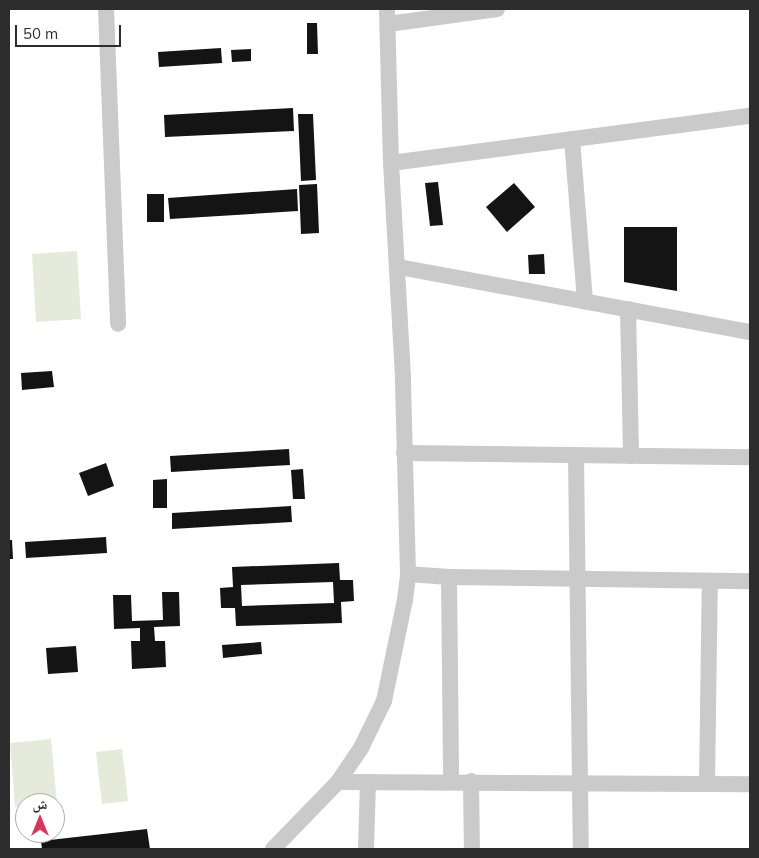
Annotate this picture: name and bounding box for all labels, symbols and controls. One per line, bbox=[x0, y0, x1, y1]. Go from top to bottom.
scale bar bbox=[18, 15, 124, 47]
text: 50 m bbox=[23, 24, 58, 43]
north arrow bbox=[15, 793, 65, 843]
text: ش bbox=[33, 795, 47, 813]

